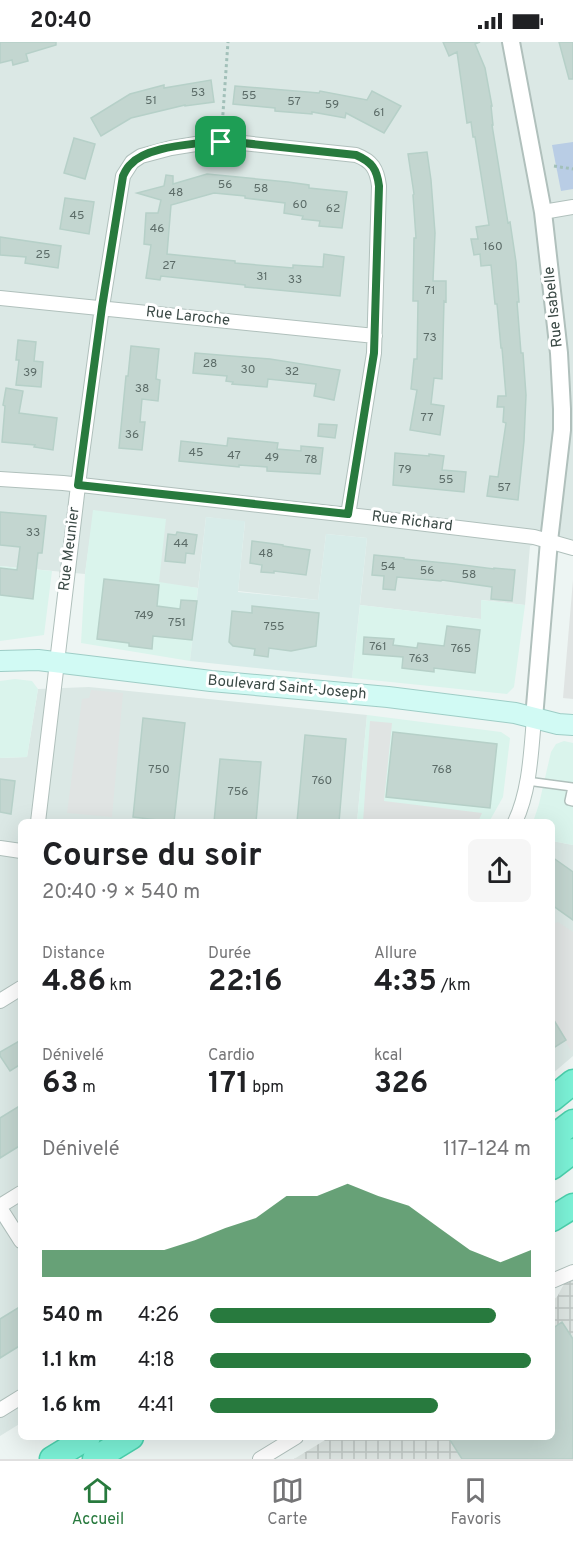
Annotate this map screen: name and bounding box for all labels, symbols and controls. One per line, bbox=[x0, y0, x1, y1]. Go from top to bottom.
text: 20:40 bbox=[30, 8, 92, 35]
house number: 53 bbox=[191, 85, 205, 101]
house number: 55 bbox=[242, 88, 256, 104]
house number: 51 bbox=[145, 93, 157, 109]
house number: 57 bbox=[287, 94, 301, 110]
house number: 59 bbox=[325, 97, 339, 113]
house number: 61 bbox=[373, 105, 385, 121]
pin bbox=[195, 116, 246, 167]
icon: arrive bbox=[204, 125, 237, 158]
house number: 56 bbox=[218, 177, 232, 193]
house number: 58 bbox=[254, 181, 268, 197]
house number: 48 bbox=[169, 185, 183, 201]
house number: 60 bbox=[293, 197, 307, 213]
house number: 62 bbox=[326, 201, 340, 217]
house number: 45 bbox=[70, 208, 84, 224]
house number: 46 bbox=[150, 221, 164, 237]
house number: 160 bbox=[483, 239, 503, 255]
house number: 25 bbox=[36, 247, 50, 263]
house number: 27 bbox=[162, 258, 176, 274]
street label: Rue Isabelle bbox=[540, 266, 568, 348]
house number: 31 bbox=[256, 269, 268, 285]
house number: 33 bbox=[288, 272, 302, 288]
house number: 71 bbox=[425, 283, 435, 299]
street label: Rue Laroche bbox=[145, 303, 231, 331]
house number: 73 bbox=[423, 330, 437, 346]
house number: 28 bbox=[203, 356, 217, 372]
house number: 30 bbox=[241, 362, 255, 378]
house number: 32 bbox=[285, 364, 299, 380]
house number: 39 bbox=[23, 365, 37, 381]
house number: 38 bbox=[135, 381, 149, 397]
house number: 77 bbox=[421, 410, 433, 426]
house number: 36 bbox=[125, 427, 139, 443]
house number: 45 bbox=[189, 445, 203, 461]
house number: 47 bbox=[227, 448, 241, 464]
house number: 49 bbox=[265, 450, 279, 466]
house number: 78 bbox=[304, 452, 318, 468]
house number: 79 bbox=[398, 462, 412, 478]
house number: 55 bbox=[439, 472, 453, 488]
house number: 57 bbox=[497, 480, 511, 496]
street label: Rue Meunier bbox=[55, 506, 85, 592]
street label: Rue Richard bbox=[370, 508, 454, 536]
house number: 33 bbox=[26, 525, 40, 541]
house number: 44 bbox=[174, 536, 188, 552]
house number: 48 bbox=[259, 546, 273, 562]
house number: 54 bbox=[380, 559, 396, 575]
house number: 56 bbox=[420, 563, 434, 579]
house number: 58 bbox=[462, 567, 476, 583]
house number: 749 bbox=[134, 608, 154, 624]
house number: 751 bbox=[168, 615, 186, 631]
house number: 755 bbox=[263, 619, 285, 635]
house number: 761 bbox=[369, 639, 387, 655]
house number: 765 bbox=[451, 641, 471, 657]
house number: 763 bbox=[409, 651, 429, 667]
street label: Boulevard Saint-Joseph bbox=[207, 672, 367, 704]
house number: 750 bbox=[148, 762, 170, 778]
house number: 768 bbox=[432, 762, 452, 778]
house number: 760 bbox=[312, 773, 332, 789]
house number: 756 bbox=[228, 784, 248, 800]
text: Course du soir bbox=[42, 836, 262, 878]
button: share bbox=[468, 839, 531, 902]
text: 20:40 · 9 × 540 m bbox=[42, 880, 200, 906]
text: Distance bbox=[42, 944, 105, 964]
text: Durée bbox=[208, 944, 251, 964]
text: Allure bbox=[374, 944, 417, 964]
text: 4.86 bbox=[42, 964, 106, 1001]
text: 22:16 bbox=[208, 964, 282, 1001]
text: 4:35 bbox=[374, 964, 437, 1001]
text: km bbox=[106, 976, 132, 996]
text: /km bbox=[437, 976, 471, 996]
text: Dénivelé bbox=[42, 1046, 104, 1066]
text: Cardio bbox=[208, 1046, 255, 1066]
text: kcal bbox=[374, 1046, 402, 1066]
text: 63 bbox=[42, 1066, 78, 1103]
text: 171 bbox=[208, 1066, 249, 1103]
text: 326 bbox=[374, 1066, 428, 1103]
text: m bbox=[78, 1078, 96, 1098]
text: bpm bbox=[249, 1078, 284, 1098]
text: Dénivelé bbox=[42, 1137, 119, 1163]
text: 117–124 m bbox=[443, 1137, 531, 1163]
text: 540 m bbox=[42, 1303, 103, 1329]
text: 4:26 bbox=[138, 1303, 179, 1329]
text: 1.1 km bbox=[42, 1348, 97, 1374]
text: 4:18 bbox=[138, 1348, 175, 1374]
text: 1.6 km bbox=[42, 1393, 101, 1419]
text: 4:41 bbox=[138, 1393, 175, 1419]
tab: Accueil bbox=[72, 1474, 124, 1530]
tab: Carte bbox=[267, 1474, 307, 1530]
tab: Favoris bbox=[451, 1474, 501, 1530]

